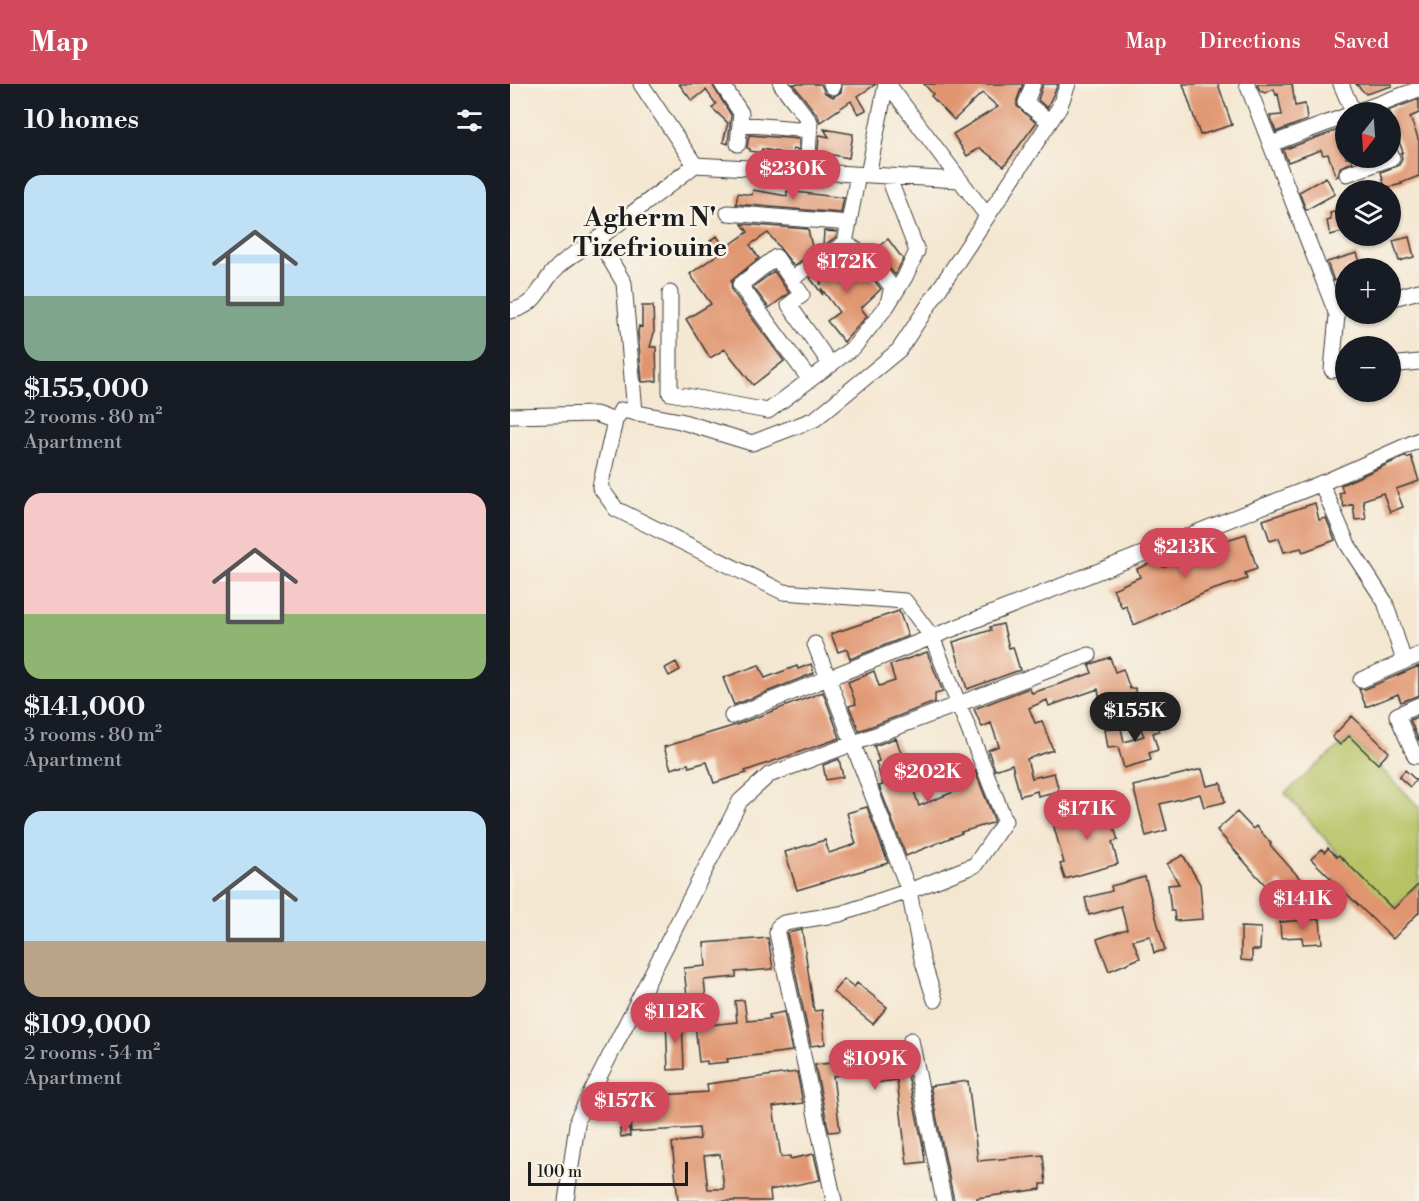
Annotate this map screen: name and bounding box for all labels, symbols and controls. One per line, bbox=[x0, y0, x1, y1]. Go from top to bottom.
text: Map bbox=[30, 25, 89, 60]
text: Map bbox=[1125, 29, 1167, 55]
text: Directions bbox=[1200, 29, 1301, 55]
text: Saved bbox=[1334, 29, 1389, 55]
north arrow bbox=[1335, 102, 1401, 168]
map controls bbox=[1335, 102, 1401, 402]
text: 10 homes bbox=[24, 104, 139, 136]
icon: filters bbox=[453, 104, 486, 137]
pin: $230K bbox=[751, 150, 835, 201]
text: $230K bbox=[759, 157, 827, 182]
button: layers bbox=[1335, 180, 1401, 246]
district label: Agherm N' Tizefriouine bbox=[573, 202, 727, 264]
icon: home bbox=[201, 214, 309, 322]
pin: $172K bbox=[805, 243, 889, 294]
text: $172K bbox=[817, 250, 877, 275]
button: + bbox=[1335, 258, 1401, 324]
button: − bbox=[1335, 336, 1401, 402]
text: $155,000 bbox=[24, 373, 149, 405]
text: 2 rooms · 80 m² bbox=[24, 405, 162, 430]
text: Apartment bbox=[24, 430, 122, 455]
pin: $213K bbox=[1143, 528, 1227, 579]
icon: home bbox=[201, 532, 309, 640]
text: $213K bbox=[1154, 535, 1216, 560]
text: $141,000 bbox=[24, 691, 145, 723]
pin: $155K bbox=[1093, 692, 1177, 743]
text: $155K bbox=[1104, 699, 1166, 724]
text: 3 rooms · 80 m² bbox=[24, 723, 162, 748]
text: Apartment bbox=[24, 748, 122, 773]
pin: $202K bbox=[886, 753, 970, 804]
text: $202K bbox=[894, 760, 962, 785]
pin: $171K bbox=[1045, 790, 1129, 841]
text: $171K bbox=[1058, 797, 1116, 822]
icon: home bbox=[201, 850, 309, 958]
pin: $141K bbox=[1261, 880, 1345, 931]
text: $141K bbox=[1273, 887, 1333, 912]
pin: $112K bbox=[633, 993, 717, 1044]
text: $112K bbox=[645, 1000, 705, 1025]
text: $109,000 bbox=[24, 1009, 151, 1041]
pin: $109K bbox=[833, 1040, 917, 1091]
text: 2 rooms · 54 m² bbox=[24, 1041, 160, 1066]
text: $109K bbox=[843, 1047, 907, 1072]
text: Apartment bbox=[24, 1066, 122, 1091]
pin: $157K bbox=[583, 1082, 667, 1133]
text: $157K bbox=[594, 1089, 656, 1114]
scale bar bbox=[528, 1159, 688, 1186]
text: 100 m bbox=[537, 1162, 582, 1182]

